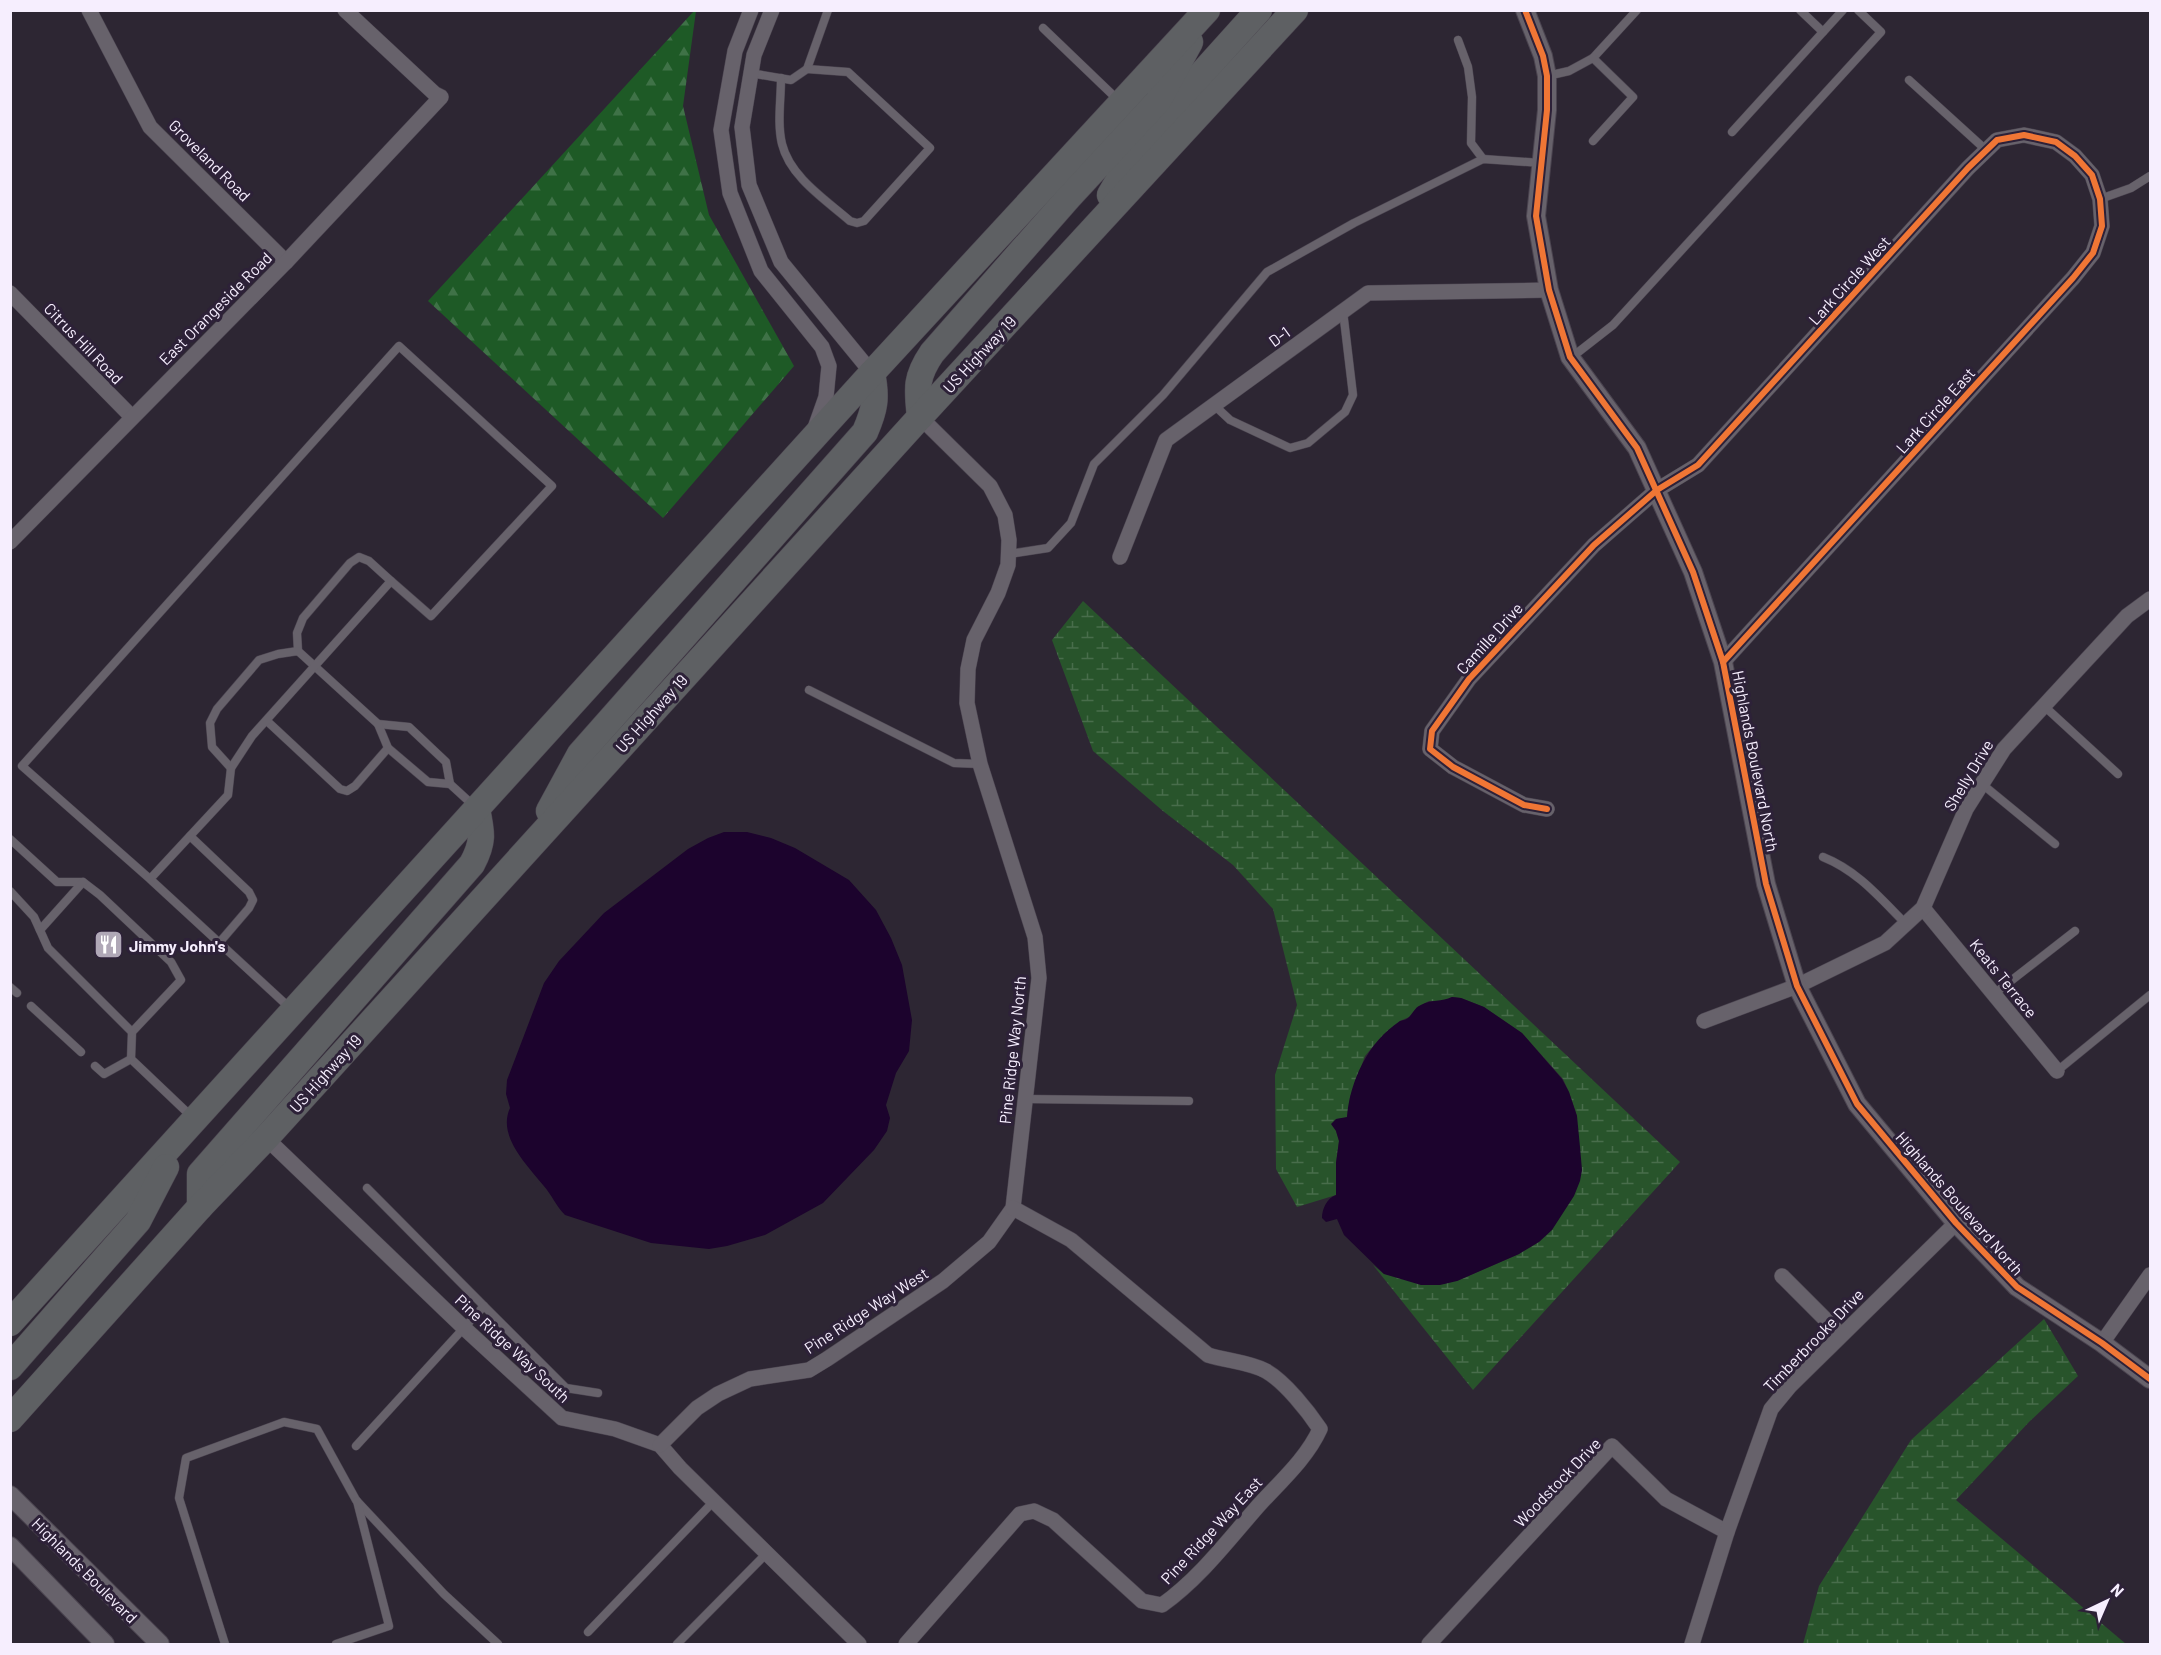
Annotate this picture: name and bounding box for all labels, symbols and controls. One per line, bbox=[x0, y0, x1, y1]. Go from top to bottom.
street label: Groveland Road bbox=[165, 115, 255, 205]
street label: Lark Circle West bbox=[1804, 232, 1894, 328]
street label: East Orangeside Road bbox=[155, 248, 275, 368]
street label: Citrus Hill Road bbox=[41, 298, 127, 388]
street label: US Highway 19 bbox=[938, 312, 1020, 396]
street label: D-1 bbox=[1265, 322, 1293, 350]
street label: Lark Circle East bbox=[1891, 363, 1979, 457]
street label: Camille Drive bbox=[1452, 598, 1526, 678]
street label: Highlands Boulevard North bbox=[1729, 669, 1783, 853]
street label: US Highway 19 bbox=[611, 670, 691, 756]
street label: Shelly Drive bbox=[1939, 736, 1997, 814]
restaurant icon: Jimmy John's bbox=[92, 929, 124, 961]
street label: Keats Terrace bbox=[1966, 935, 2042, 1021]
place label: Jimmy John's bbox=[129, 936, 225, 955]
street label: Pine Ridge Way North bbox=[995, 975, 1029, 1125]
street label: US Highway 19 bbox=[285, 1030, 365, 1116]
street label: Highlands Boulevard North bbox=[1892, 1127, 2028, 1279]
street label: Pine Ridge Way West bbox=[801, 1263, 931, 1357]
street label: Timberbrooke Drive bbox=[1759, 1284, 1867, 1396]
street label: Pine Ridge Way South bbox=[452, 1290, 574, 1406]
street label: Woodstock Drive bbox=[1510, 1433, 1604, 1531]
street label: Pine Ridge Way East bbox=[1156, 1472, 1266, 1588]
street label: Highlands Boulevard bbox=[28, 1513, 142, 1627]
north arrow bbox=[2077, 1571, 2137, 1631]
text: N bbox=[2107, 1579, 2128, 1600]

